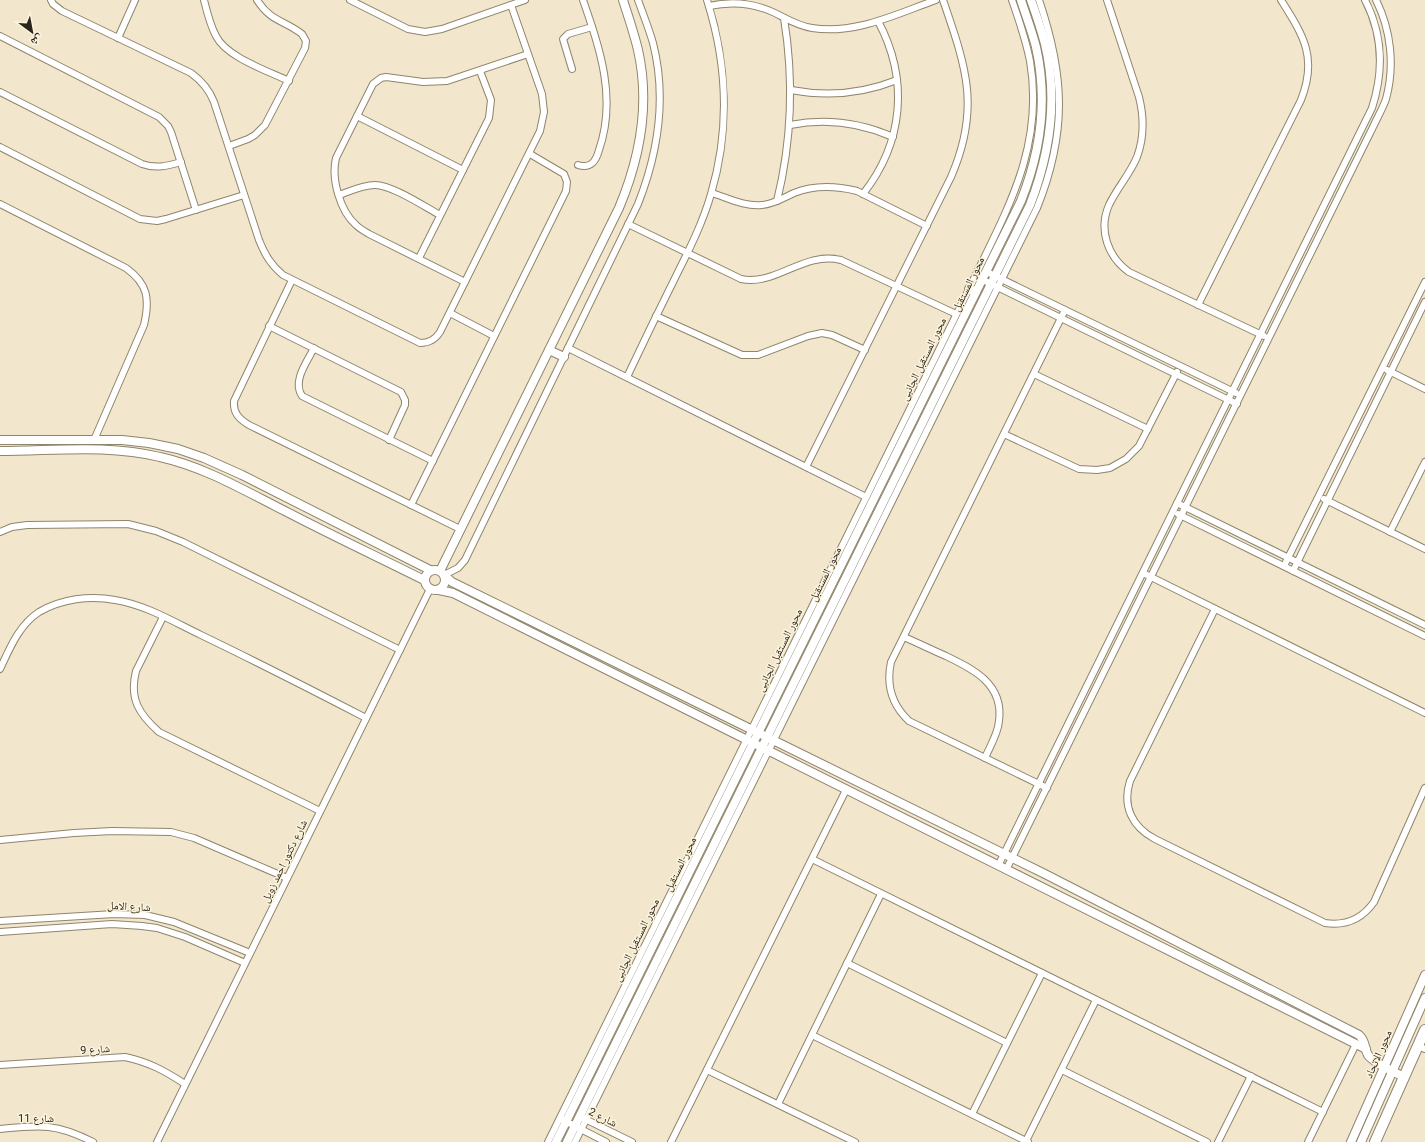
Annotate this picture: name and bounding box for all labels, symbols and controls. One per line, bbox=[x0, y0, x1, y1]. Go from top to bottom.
north arrow bbox=[12, 12, 52, 52]
text: ش bbox=[28, 31, 45, 49]
street label: محور المستقبل bbox=[950, 255, 987, 314]
street label: محور المستقبل الجانبى bbox=[898, 316, 949, 403]
street label: محور المستقبل bbox=[807, 545, 844, 604]
street label: محور المستقبل الجانبى bbox=[754, 607, 805, 694]
street label: شارع دكتور احمد زويل bbox=[259, 818, 310, 905]
street label: محور المستقبل bbox=[662, 835, 699, 894]
street label: محور المستقبل الجانبى bbox=[611, 897, 662, 984]
street label: شارع الامل bbox=[107, 899, 151, 914]
street label: محور الاتحاد bbox=[1362, 1028, 1395, 1080]
street label: شارع 9 bbox=[80, 1042, 110, 1057]
street label: شارع 2 bbox=[587, 1105, 619, 1130]
street label: شارع 11 bbox=[18, 1112, 54, 1125]

